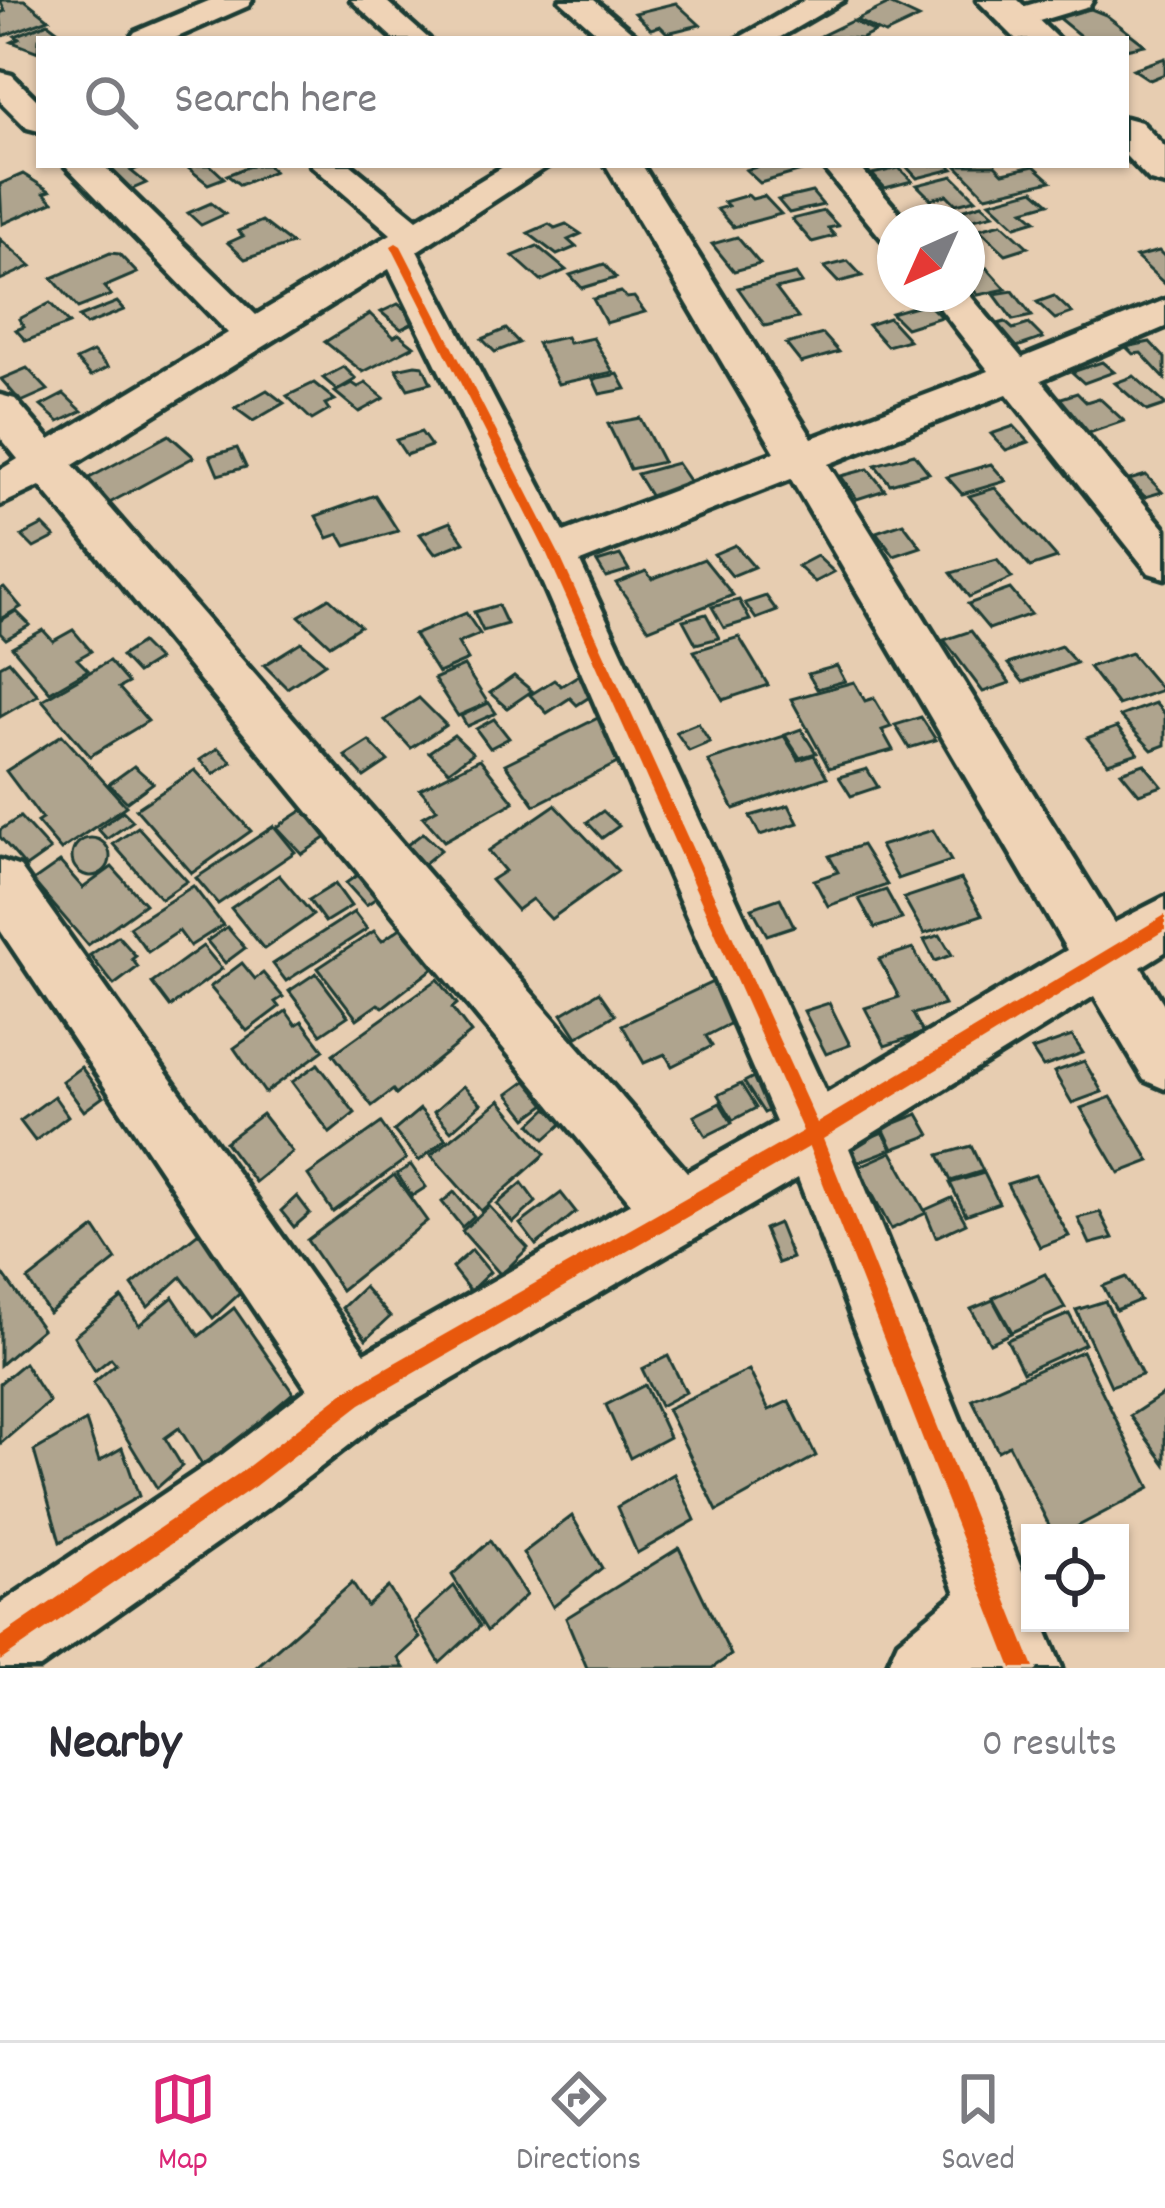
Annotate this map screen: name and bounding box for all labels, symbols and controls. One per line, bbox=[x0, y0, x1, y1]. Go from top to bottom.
search box bbox=[36, 36, 1129, 168]
icon: search bbox=[78, 69, 144, 135]
text: Search here bbox=[174, 70, 377, 134]
north arrow bbox=[877, 204, 985, 312]
map controls bbox=[1021, 1524, 1129, 1632]
button: locate bbox=[1021, 1524, 1129, 1632]
text: Nearby bbox=[48, 1710, 181, 1782]
text: 0 results bbox=[982, 1719, 1117, 1774]
tab: Map bbox=[150, 2066, 216, 2185]
tab: Directions bbox=[516, 2066, 641, 2185]
tab: Saved bbox=[941, 2066, 1015, 2185]

